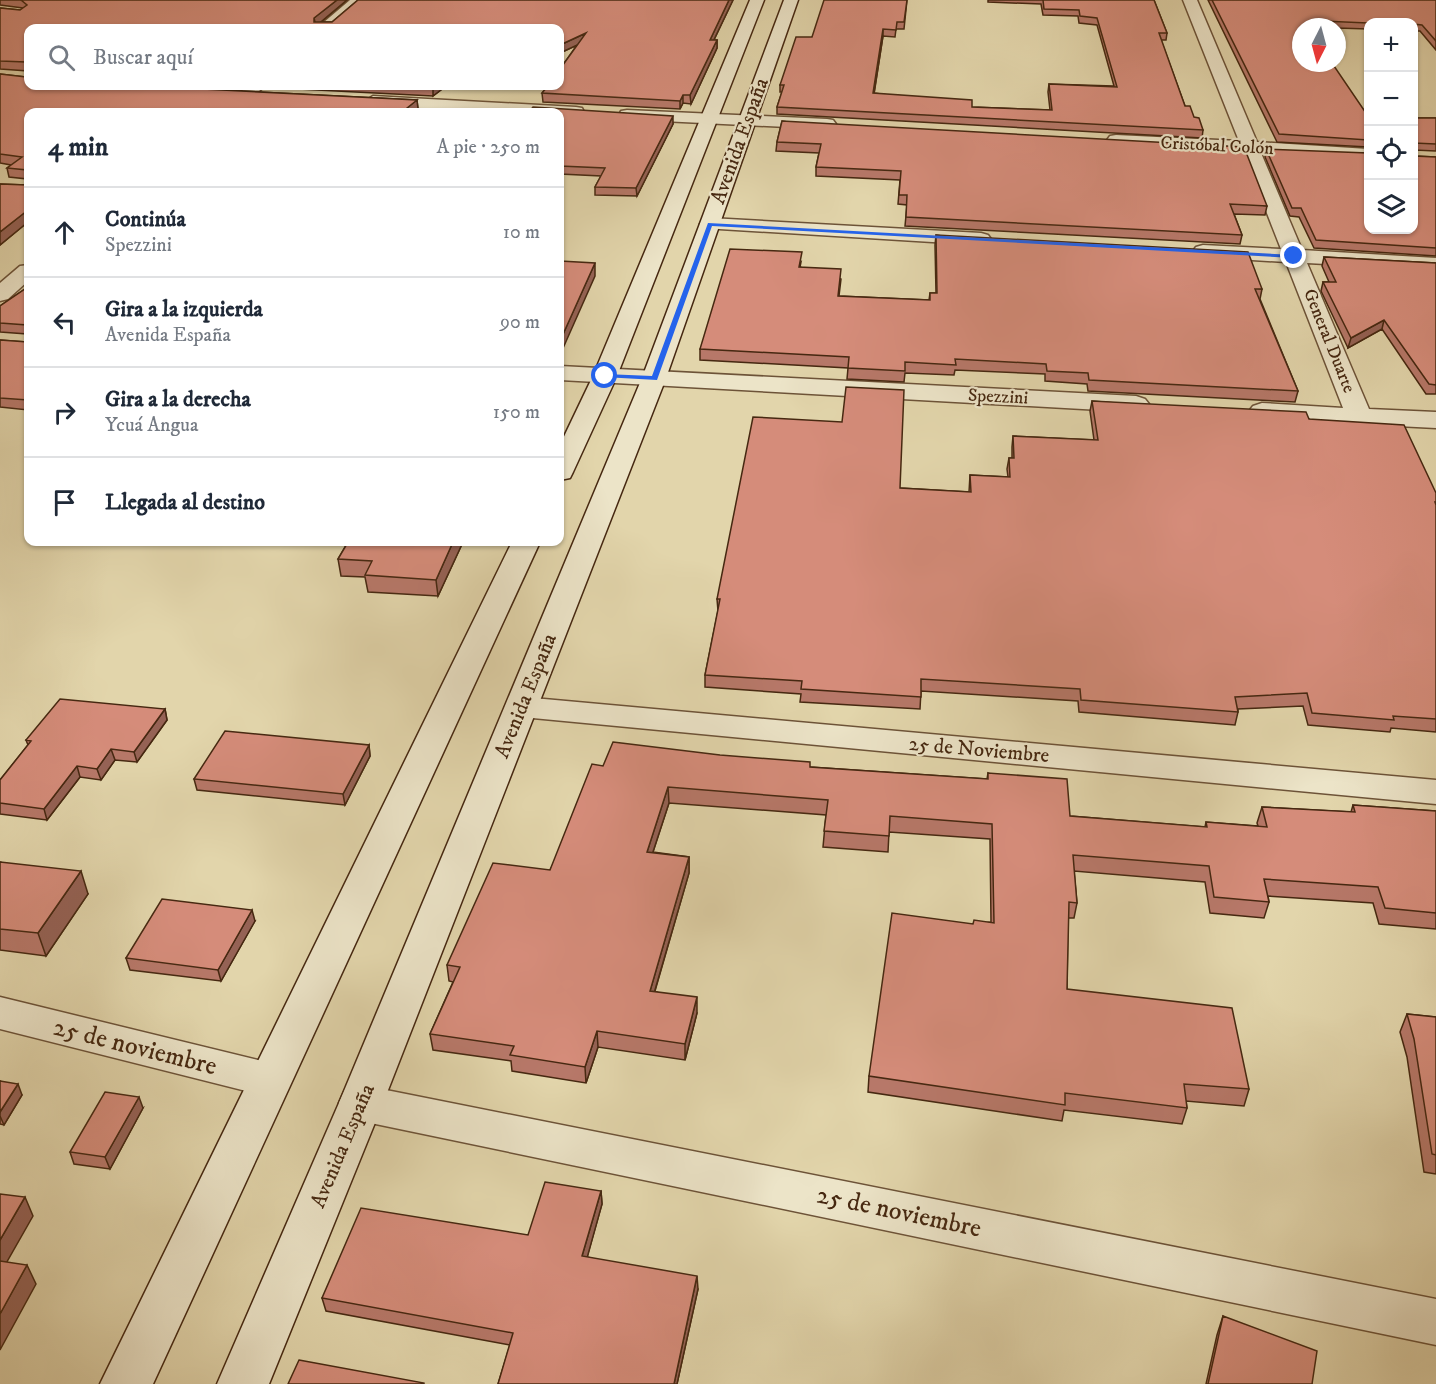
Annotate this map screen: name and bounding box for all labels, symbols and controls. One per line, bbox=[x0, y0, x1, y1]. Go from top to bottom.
north arrow bbox=[1292, 18, 1346, 72]
map controls bbox=[1364, 18, 1418, 234]
button: + bbox=[1364, 18, 1418, 72]
search box bbox=[24, 24, 564, 90]
icon: search bbox=[45, 41, 78, 74]
text: Buscar aquí bbox=[93, 44, 193, 71]
button: − bbox=[1364, 72, 1418, 126]
street label: Avenida España bbox=[705, 74, 775, 208]
button: locate bbox=[1364, 126, 1418, 180]
text: 4 min bbox=[48, 131, 108, 164]
street label: Cristóbal Colón bbox=[1160, 132, 1275, 160]
text: A pie · 250 m bbox=[436, 135, 540, 160]
button: layers bbox=[1364, 180, 1418, 234]
text: Continúa bbox=[105, 206, 186, 233]
icon: ahead bbox=[48, 216, 81, 249]
text: 10 m bbox=[503, 220, 540, 245]
text: Spezzini bbox=[105, 233, 172, 258]
route end bbox=[1280, 242, 1306, 268]
street label: General Duarte bbox=[1298, 286, 1360, 396]
text: Gira a la izquierda bbox=[105, 296, 263, 323]
icon: left bbox=[48, 306, 81, 339]
text: 90 m bbox=[500, 310, 540, 335]
text: Avenida España bbox=[105, 323, 231, 348]
route start bbox=[591, 362, 617, 388]
street label: Spezzini bbox=[967, 384, 1029, 410]
text: Gira a la derecha bbox=[105, 386, 251, 413]
icon: right bbox=[48, 396, 81, 429]
text: 150 m bbox=[493, 400, 540, 425]
text: Ycuá Angua bbox=[105, 413, 198, 438]
icon: arrive bbox=[48, 486, 81, 519]
text: Llegada al destino bbox=[105, 489, 265, 516]
street label: Avenida España bbox=[489, 630, 563, 762]
street label: 25 de Noviembre bbox=[908, 731, 1051, 769]
street label: 25 de noviembre bbox=[50, 1011, 220, 1083]
street label: Avenida España bbox=[305, 1080, 381, 1212]
street label: 25 de noviembre bbox=[814, 1178, 984, 1246]

